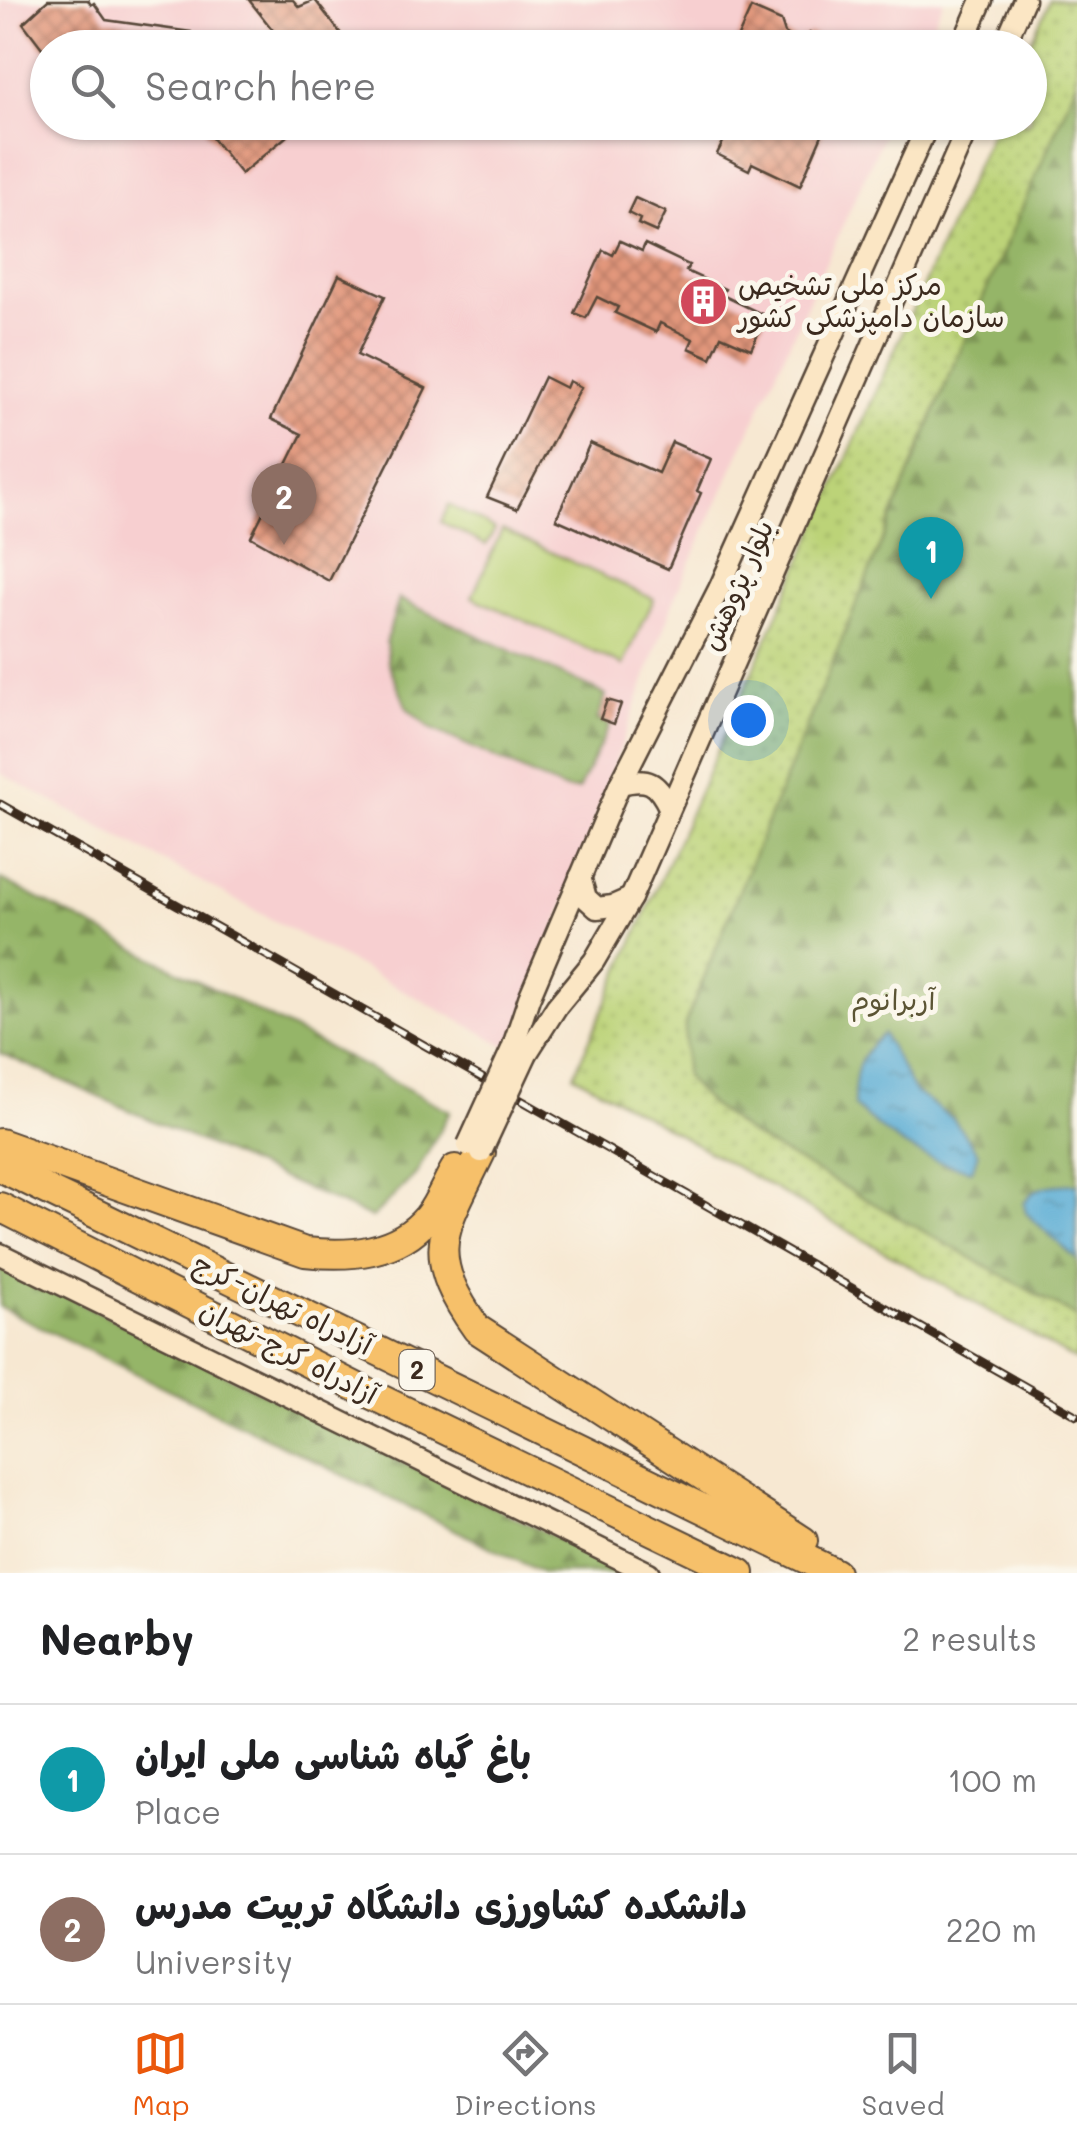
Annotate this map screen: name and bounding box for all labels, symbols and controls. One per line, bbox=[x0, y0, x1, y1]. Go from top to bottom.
search box bbox=[30, 30, 1047, 140]
icon: search bbox=[65, 58, 120, 113]
text: Search here bbox=[145, 60, 376, 110]
place label: مرکز ملی تشخیص سازمان دامپزشکی کشور bbox=[736, 266, 1005, 336]
building icon: مرکز ملی تشخیص سازمان دامپزشکی کشور bbox=[677, 275, 729, 327]
pin: 2 bbox=[252, 462, 316, 545]
street label: بلوار پژوهش bbox=[691, 514, 783, 656]
pin: 1 bbox=[898, 516, 964, 599]
your location bbox=[723, 695, 774, 746]
park label: آربرانوم bbox=[851, 981, 936, 1022]
street label: آزادراه تهران-کرج bbox=[187, 1244, 380, 1364]
street label: آزادراه کرج-تهران bbox=[193, 1291, 386, 1414]
road number: 2 bbox=[400, 1350, 434, 1390]
text: Nearby bbox=[40, 1611, 194, 1666]
text: 2 results bbox=[902, 1617, 1037, 1659]
text: باغ گیاه‌ شناسی ملی ایران bbox=[135, 1729, 531, 1779]
text: 1 bbox=[65, 1758, 80, 1800]
text: 100 m bbox=[947, 1758, 1037, 1800]
text: Place bbox=[135, 1790, 221, 1832]
text: دانشکده کشاورزی دانشگاه تربیت مدرس bbox=[135, 1879, 747, 1929]
text: 2 bbox=[64, 1908, 81, 1950]
text: 220 m bbox=[946, 1908, 1037, 1950]
text: University bbox=[135, 1940, 293, 1982]
tab: Map bbox=[132, 2026, 189, 2122]
tab: Directions bbox=[454, 2026, 597, 2122]
tab: Saved bbox=[861, 2026, 945, 2122]

